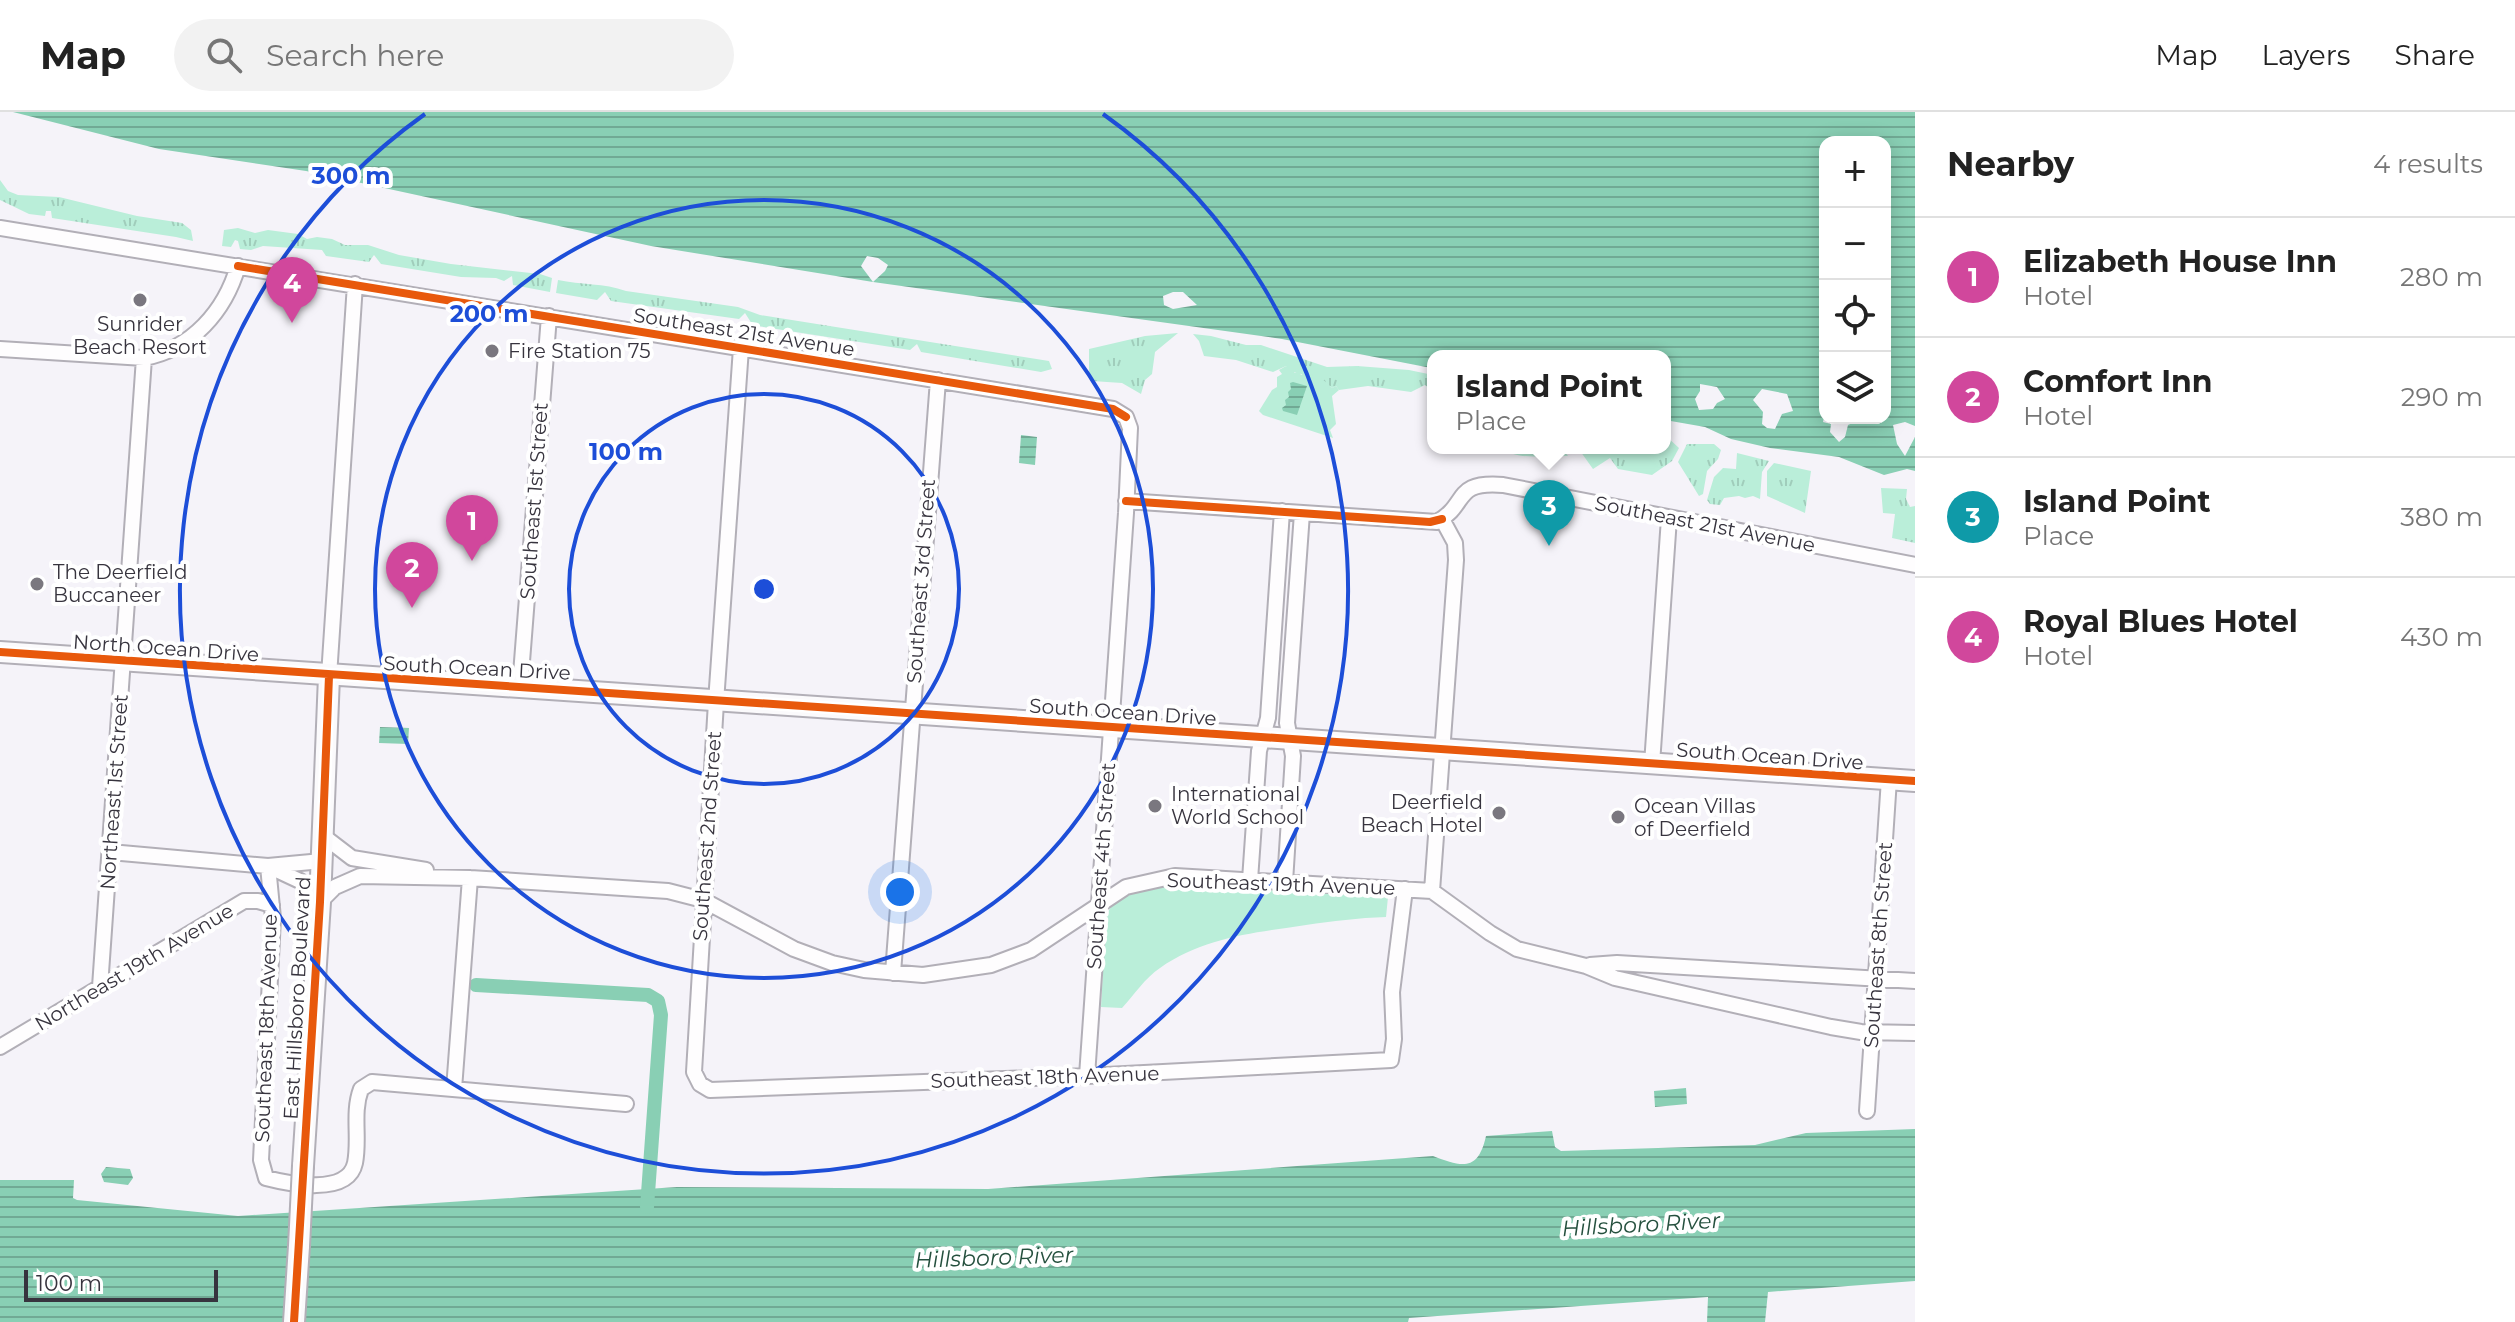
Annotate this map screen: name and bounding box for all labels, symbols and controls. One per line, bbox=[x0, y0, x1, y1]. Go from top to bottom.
search box bbox=[174, 19, 734, 91]
text: Map bbox=[40, 32, 126, 79]
icon: search bbox=[202, 33, 246, 77]
text: Search here bbox=[266, 37, 444, 74]
text: Map bbox=[2155, 38, 2218, 72]
text: Layers bbox=[2262, 38, 2351, 72]
text: Share bbox=[2395, 38, 2475, 72]
map controls bbox=[1819, 136, 1891, 424]
button: + bbox=[1819, 136, 1891, 208]
text: Nearby bbox=[1947, 143, 2074, 185]
text: 4 results bbox=[2373, 148, 2483, 180]
text: 300 m bbox=[311, 161, 390, 190]
button: − bbox=[1819, 208, 1891, 280]
text: Elizabeth House Inn bbox=[2023, 243, 2337, 280]
pin: 4 bbox=[266, 257, 318, 323]
text: 1 bbox=[1968, 261, 1978, 293]
text: 280 m bbox=[2400, 261, 2483, 293]
button: locate bbox=[1819, 280, 1891, 352]
text: Hotel bbox=[2023, 280, 2093, 312]
marker: Sunrider Beach Resort bbox=[131, 291, 149, 309]
text: 200 m bbox=[450, 299, 528, 328]
street label: Southeast 21st Avenue bbox=[632, 303, 856, 361]
place label: Sunrider Beach Resort bbox=[73, 312, 207, 359]
place label: Fire Station 75 bbox=[508, 339, 650, 363]
marker: Fire Station 75 bbox=[483, 342, 501, 360]
popup bbox=[1427, 350, 1671, 454]
button: layers bbox=[1819, 352, 1891, 424]
text: Comfort Inn bbox=[2023, 363, 2213, 400]
text: Island Point bbox=[1455, 368, 1643, 405]
text: 2 bbox=[1965, 381, 1981, 413]
text: 290 m bbox=[2401, 381, 2483, 413]
text: Hotel bbox=[2023, 400, 2093, 432]
street label: Southeast 1st Street bbox=[515, 402, 553, 600]
text: Place bbox=[1455, 405, 1526, 437]
text: 100 m bbox=[589, 437, 663, 466]
street label: Southeast 3rd Street bbox=[902, 478, 940, 684]
pin: 3 bbox=[1523, 480, 1575, 546]
text: Island Point bbox=[2023, 483, 2211, 520]
street label: Southeast 21st Avenue bbox=[1593, 491, 1817, 557]
pin: 1 bbox=[446, 495, 498, 561]
text: 3 bbox=[1965, 501, 1981, 533]
text: 380 m bbox=[2400, 501, 2483, 533]
text: Place bbox=[2023, 520, 2094, 552]
pin: 2 bbox=[386, 542, 438, 608]
place label: The Deerfield Buccaneer bbox=[53, 560, 188, 607]
marker: The Deerfield Buccaneer bbox=[28, 575, 46, 593]
centre of rings bbox=[750, 575, 778, 603]
text: Royal Blues Hotel bbox=[2023, 603, 2298, 640]
text: 4 bbox=[1964, 621, 1982, 653]
text: 430 m bbox=[2400, 621, 2483, 653]
street label: North Ocean Drive bbox=[72, 630, 260, 666]
text: Hotel bbox=[2023, 640, 2093, 672]
street label: South Ocean Drive bbox=[383, 651, 571, 685]
street label: Northeast 1st Street bbox=[95, 693, 133, 891]
street label: South Ocean Drive bbox=[1029, 693, 1217, 731]
street label: Southeast 2nd Street bbox=[688, 730, 726, 942]
street label: South Ocean Drive bbox=[1676, 737, 1864, 775]
street label: Southeast 4th Street bbox=[1082, 762, 1120, 970]
place label: International World School bbox=[1171, 782, 1304, 829]
place label: Deerfield Beach Hotel bbox=[1360, 790, 1483, 837]
place label: Ocean Villas of Deerfield bbox=[1634, 794, 1756, 841]
marker: International World School bbox=[1146, 797, 1164, 815]
marker: Deerfield Beach Hotel bbox=[1490, 804, 1508, 822]
marker: Ocean Villas of Deerfield bbox=[1609, 808, 1627, 826]
street label: Southeast 8th Street bbox=[1859, 841, 1897, 1049]
street label: Southeast 19th Avenue bbox=[1166, 868, 1396, 900]
your location bbox=[880, 872, 920, 912]
street label: East Hillsboro Boulevard bbox=[279, 876, 315, 1120]
street label: Northeast 19th Avenue bbox=[30, 898, 238, 1036]
street label: Southeast 18th Avenue bbox=[250, 913, 282, 1143]
street label: Southeast 18th Avenue bbox=[930, 1061, 1160, 1093]
water label: Hillsboro River bbox=[1561, 1207, 1722, 1242]
water label: Hillsboro River bbox=[914, 1241, 1075, 1274]
scale bar bbox=[24, 1266, 218, 1302]
text: 100 m bbox=[36, 1270, 102, 1297]

